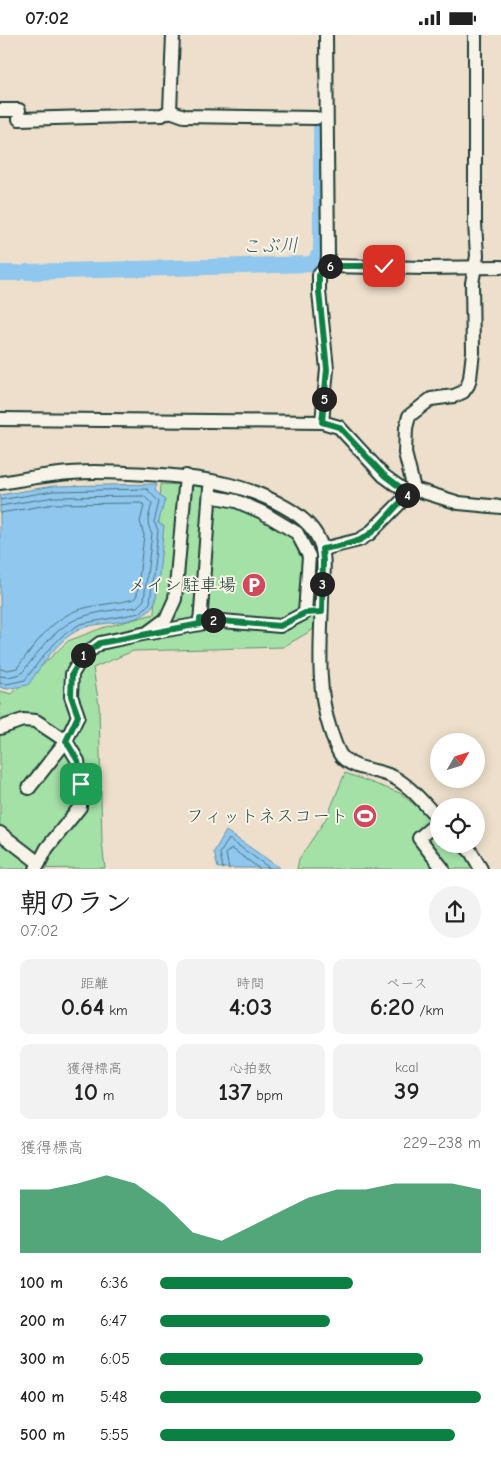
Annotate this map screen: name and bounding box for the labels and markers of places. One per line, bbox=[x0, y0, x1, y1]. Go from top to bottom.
pin bbox=[363, 245, 405, 287]
pin: 6 bbox=[318, 253, 342, 279]
pin: 5 bbox=[312, 387, 336, 411]
pin: 4 bbox=[394, 483, 420, 507]
pin: 3 bbox=[310, 571, 334, 597]
parking icon: メイン駐車場 bbox=[241, 572, 267, 598]
place label: メイン駐車場 bbox=[128, 575, 236, 596]
pin: 2 bbox=[200, 607, 226, 633]
pin: 1 bbox=[70, 643, 96, 667]
pin bbox=[60, 763, 102, 805]
sports icon: フィットネスコート bbox=[352, 803, 378, 829]
place label: フィットネスコート bbox=[186, 806, 348, 827]

